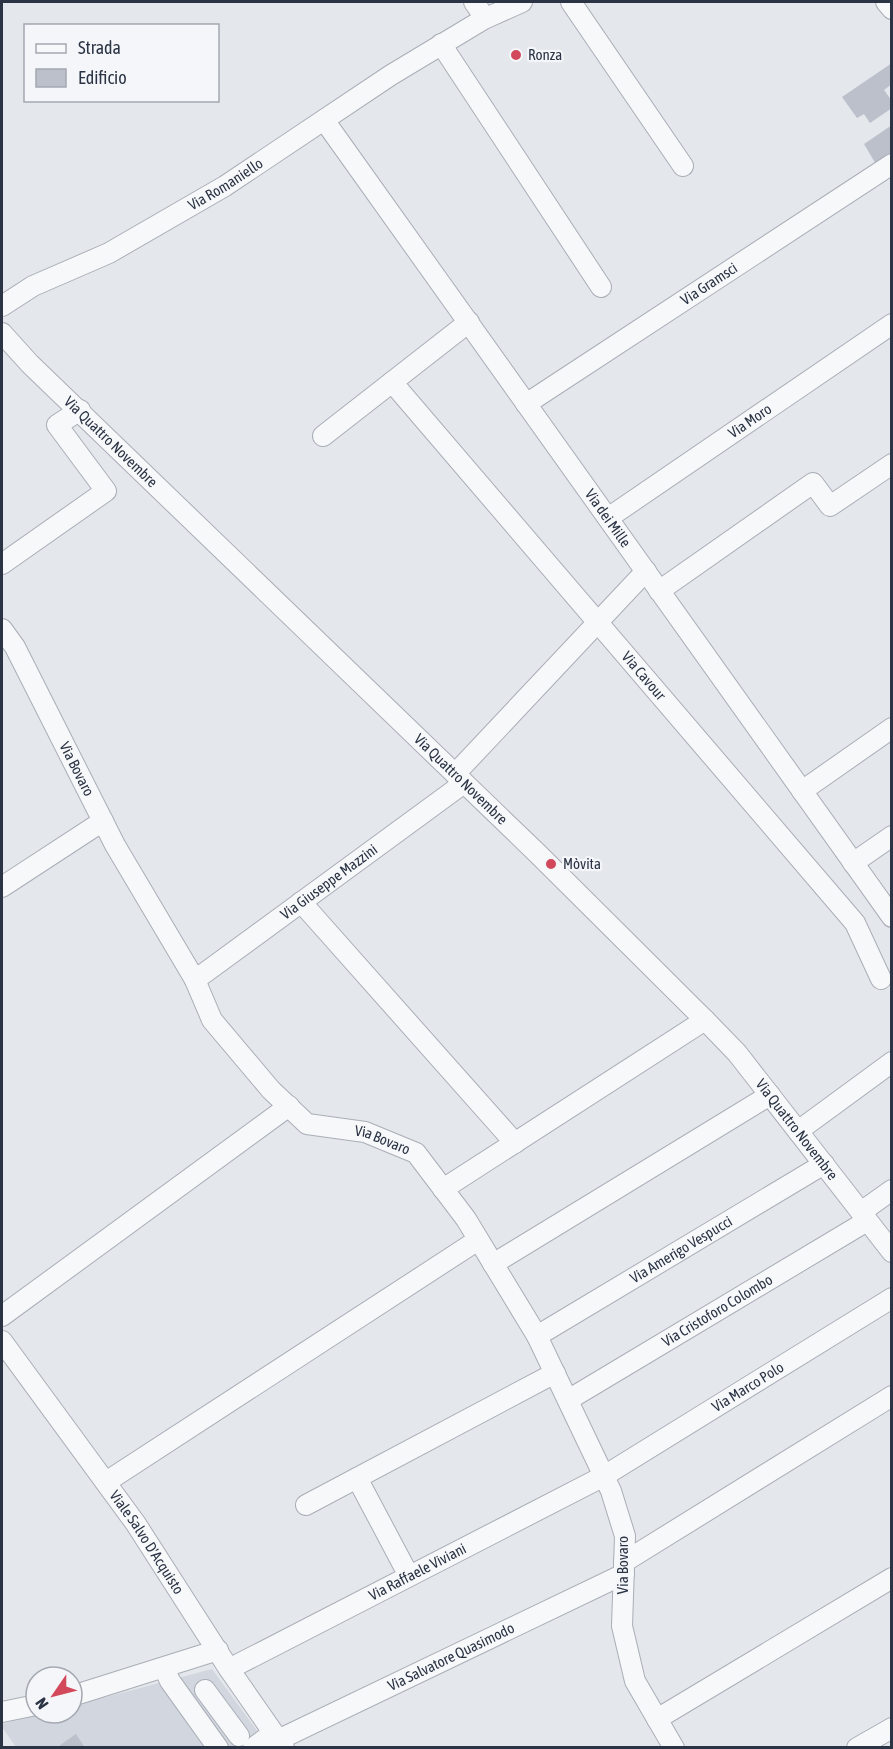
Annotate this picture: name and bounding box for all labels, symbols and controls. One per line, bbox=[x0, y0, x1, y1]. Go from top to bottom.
legend bbox=[24, 24, 219, 102]
text: Strada bbox=[78, 37, 121, 58]
place label: Ronza bbox=[528, 46, 562, 63]
marker: Ronza bbox=[509, 48, 523, 62]
text: Edificio bbox=[78, 67, 127, 88]
street label: Via Romaniello bbox=[185, 154, 266, 213]
street label: Via Gramsci bbox=[677, 259, 740, 308]
street label: Via Quattro Novembre bbox=[61, 393, 161, 490]
street label: Via Moro bbox=[725, 400, 775, 441]
street label: Via dei Mille bbox=[582, 486, 635, 550]
street label: Via Cavour bbox=[619, 648, 670, 704]
street label: Via Quattro Novembre bbox=[411, 730, 511, 828]
street label: Via Bovaro bbox=[56, 739, 98, 799]
street label: Via Giuseppe Mazzini bbox=[277, 840, 380, 923]
place label: Mòvita bbox=[563, 855, 601, 872]
marker: Mòvita bbox=[544, 857, 558, 871]
street label: Via Quattro Novembre bbox=[753, 1076, 842, 1183]
street label: Via Bovaro bbox=[354, 1122, 413, 1158]
street label: Via Amerigo Vespucci bbox=[627, 1212, 735, 1286]
street label: Via Cristoforo Colombo bbox=[659, 1271, 775, 1350]
street label: Via Marco Polo bbox=[709, 1358, 787, 1415]
street label: Viale Salvo D'Acquisto bbox=[106, 1487, 188, 1597]
street label: Via Bovaro bbox=[614, 1536, 631, 1594]
street label: Via Raffaele Viviani bbox=[366, 1539, 469, 1604]
street label: Via Salvatore Quasimodo bbox=[385, 1619, 517, 1694]
north arrow bbox=[24, 1665, 84, 1725]
text: N bbox=[32, 1695, 52, 1713]

